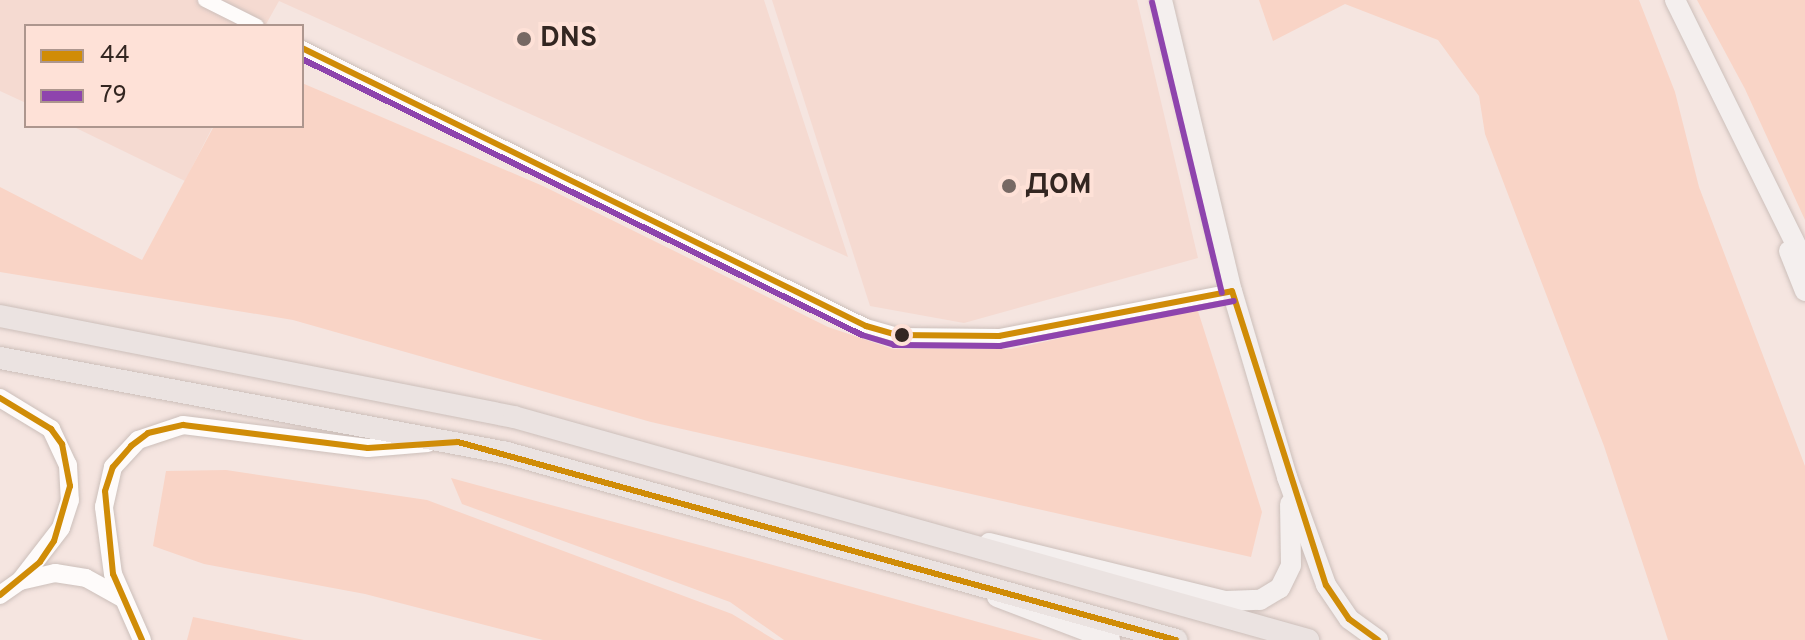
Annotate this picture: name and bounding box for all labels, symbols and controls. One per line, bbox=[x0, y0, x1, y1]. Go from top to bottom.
place label: DNS bbox=[540, 22, 597, 56]
legend bbox=[24, 24, 304, 128]
marker: DNS bbox=[515, 30, 533, 48]
text: 44 bbox=[100, 41, 130, 71]
text: 79 bbox=[100, 81, 127, 111]
place label: ДОМ bbox=[1025, 169, 1092, 203]
marker: ДОМ bbox=[1000, 177, 1018, 195]
unlabelled marker bbox=[894, 327, 910, 343]

